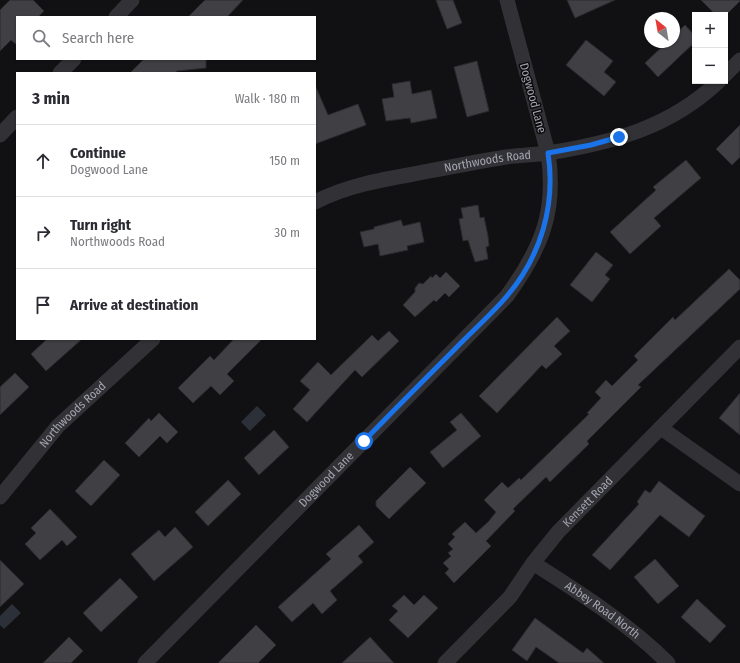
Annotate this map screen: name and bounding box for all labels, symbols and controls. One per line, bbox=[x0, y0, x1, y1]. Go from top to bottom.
north arrow bbox=[644, 12, 680, 48]
map controls bbox=[692, 12, 728, 84]
button: + bbox=[692, 12, 728, 48]
search box bbox=[16, 16, 316, 60]
icon: search bbox=[30, 27, 52, 49]
text: Search here bbox=[62, 29, 134, 47]
button: − bbox=[692, 48, 728, 84]
street label: Dogwood Lane bbox=[517, 61, 549, 135]
text: 3 min bbox=[32, 88, 70, 109]
text: Walk · 180 m bbox=[235, 91, 300, 106]
route end bbox=[610, 128, 628, 146]
text: Continue bbox=[70, 144, 126, 162]
street label: Northwoods Road bbox=[443, 148, 531, 175]
icon: ahead bbox=[32, 150, 54, 172]
text: 150 m bbox=[269, 153, 300, 168]
text: Dogwood Lane bbox=[70, 162, 148, 177]
text: Turn right bbox=[70, 216, 131, 234]
icon: right bbox=[32, 222, 54, 244]
text: 30 m bbox=[274, 225, 300, 240]
text: Northwoods Road bbox=[70, 234, 165, 249]
icon: arrive bbox=[32, 294, 54, 316]
text: Arrive at destination bbox=[70, 296, 198, 314]
street label: Northwoods Road bbox=[36, 379, 109, 450]
route start bbox=[355, 432, 373, 450]
street label: Dogwood Lane bbox=[296, 449, 357, 510]
street label: Kensett Road bbox=[560, 474, 616, 530]
street label: Abbey Road North bbox=[562, 578, 643, 642]

